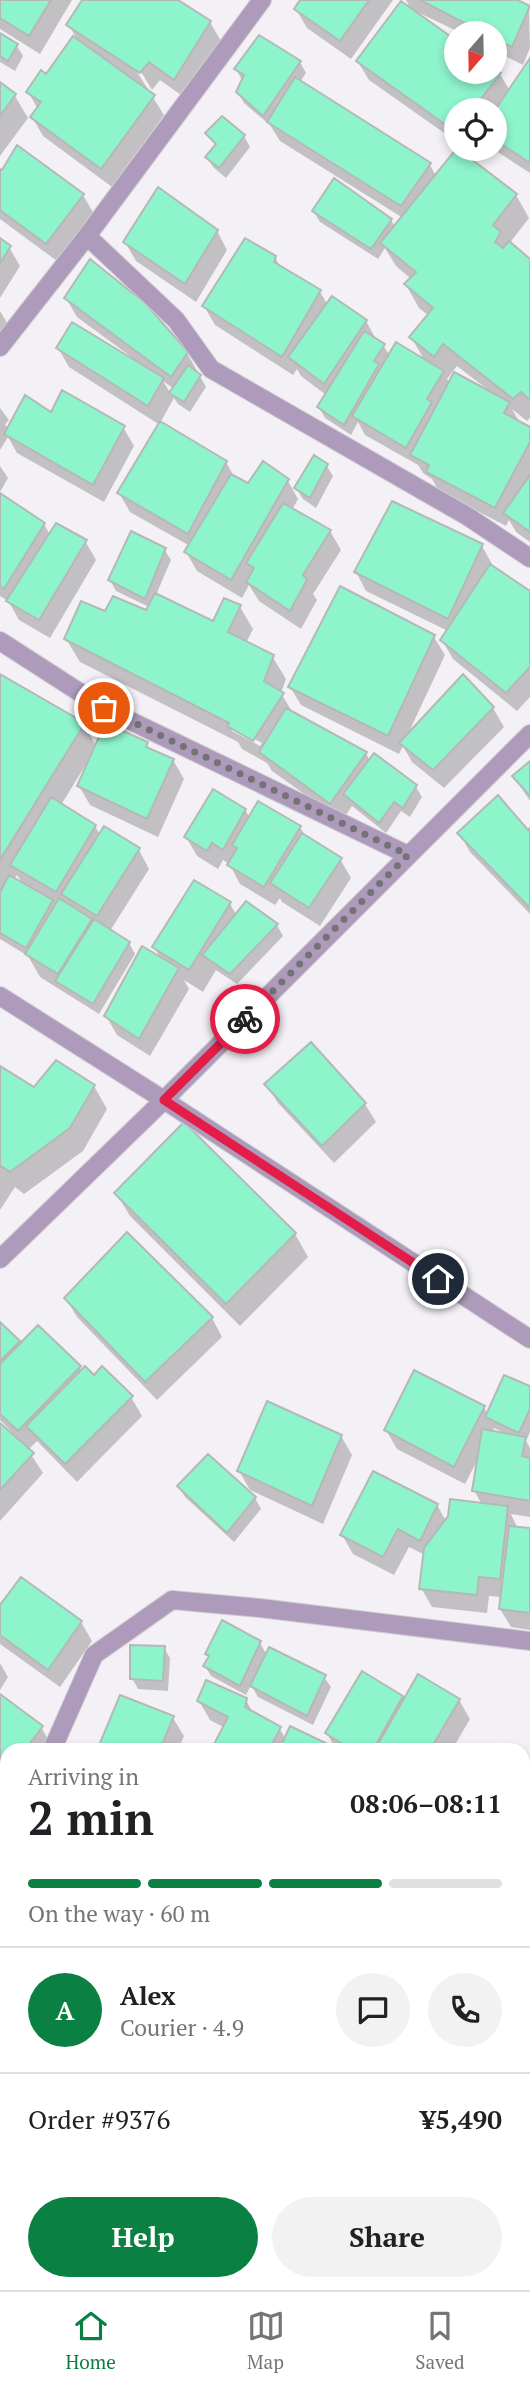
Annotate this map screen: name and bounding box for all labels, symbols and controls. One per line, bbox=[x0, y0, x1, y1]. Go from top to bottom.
north arrow bbox=[444, 21, 508, 84]
map controls bbox=[444, 21, 507, 161]
button: locate bbox=[444, 98, 507, 161]
pin bbox=[74, 678, 134, 738]
icon: bag bbox=[85, 689, 123, 727]
courier bbox=[210, 984, 280, 1054]
icon: bike bbox=[226, 1000, 264, 1038]
pin bbox=[408, 1249, 468, 1309]
icon: home bbox=[419, 1260, 457, 1298]
text: Arriving in bbox=[28, 1761, 139, 1792]
text: 08:06–08:11 bbox=[350, 1786, 502, 1820]
text: 2 min bbox=[28, 1787, 154, 1848]
text: On the way · 60 m bbox=[28, 1898, 210, 1929]
button: chat bbox=[336, 1973, 410, 2047]
button: phone bbox=[428, 1973, 502, 2047]
text: Alex bbox=[120, 1978, 176, 2012]
text: A bbox=[56, 1993, 74, 2027]
text: Courier · 4.9 bbox=[120, 2012, 244, 2043]
text: Order #9376 bbox=[28, 2102, 170, 2136]
text: ¥5,490 bbox=[421, 2102, 502, 2136]
button: Help bbox=[28, 2197, 258, 2277]
button: Share bbox=[272, 2197, 502, 2277]
tab: Home bbox=[65, 2307, 116, 2374]
tab: Map bbox=[247, 2307, 285, 2374]
tab: Saved bbox=[415, 2307, 465, 2374]

